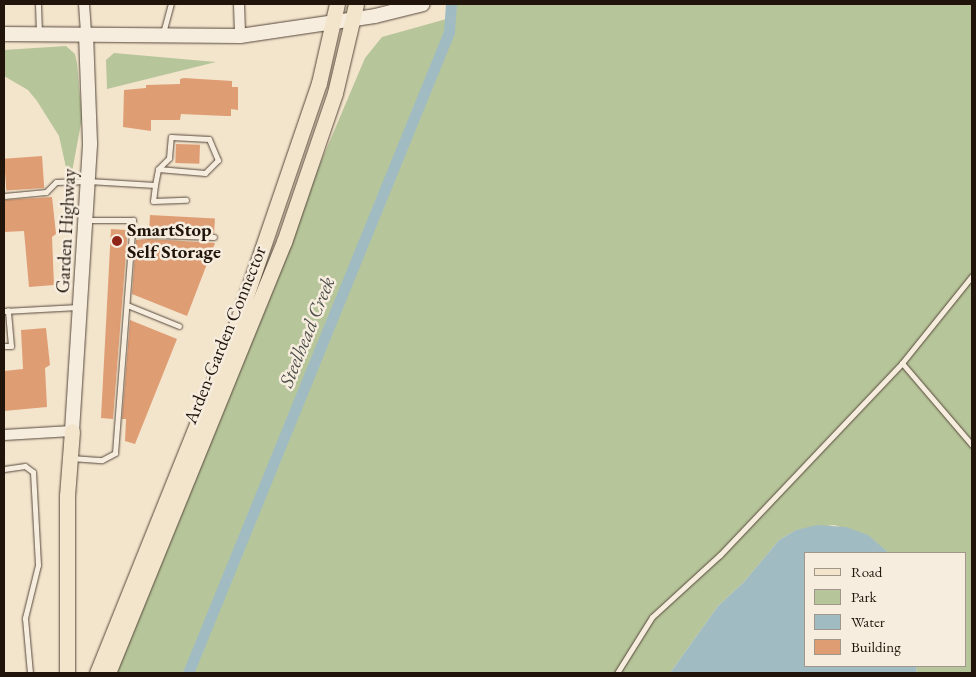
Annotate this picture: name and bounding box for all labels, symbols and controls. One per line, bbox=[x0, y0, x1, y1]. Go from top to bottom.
street label: Garden Highway bbox=[51, 168, 81, 294]
place label: SmartStop Self Storage bbox=[127, 219, 221, 263]
marker: SmartStop Self Storage bbox=[111, 235, 123, 247]
street label: Arden-Garden Connector bbox=[179, 243, 271, 427]
water label: Steelhead Creek bbox=[274, 273, 340, 391]
legend bbox=[804, 552, 966, 667]
text: Road bbox=[851, 562, 882, 581]
text: Park bbox=[851, 587, 877, 606]
text: Water bbox=[851, 612, 885, 631]
text: Building bbox=[851, 637, 901, 656]

